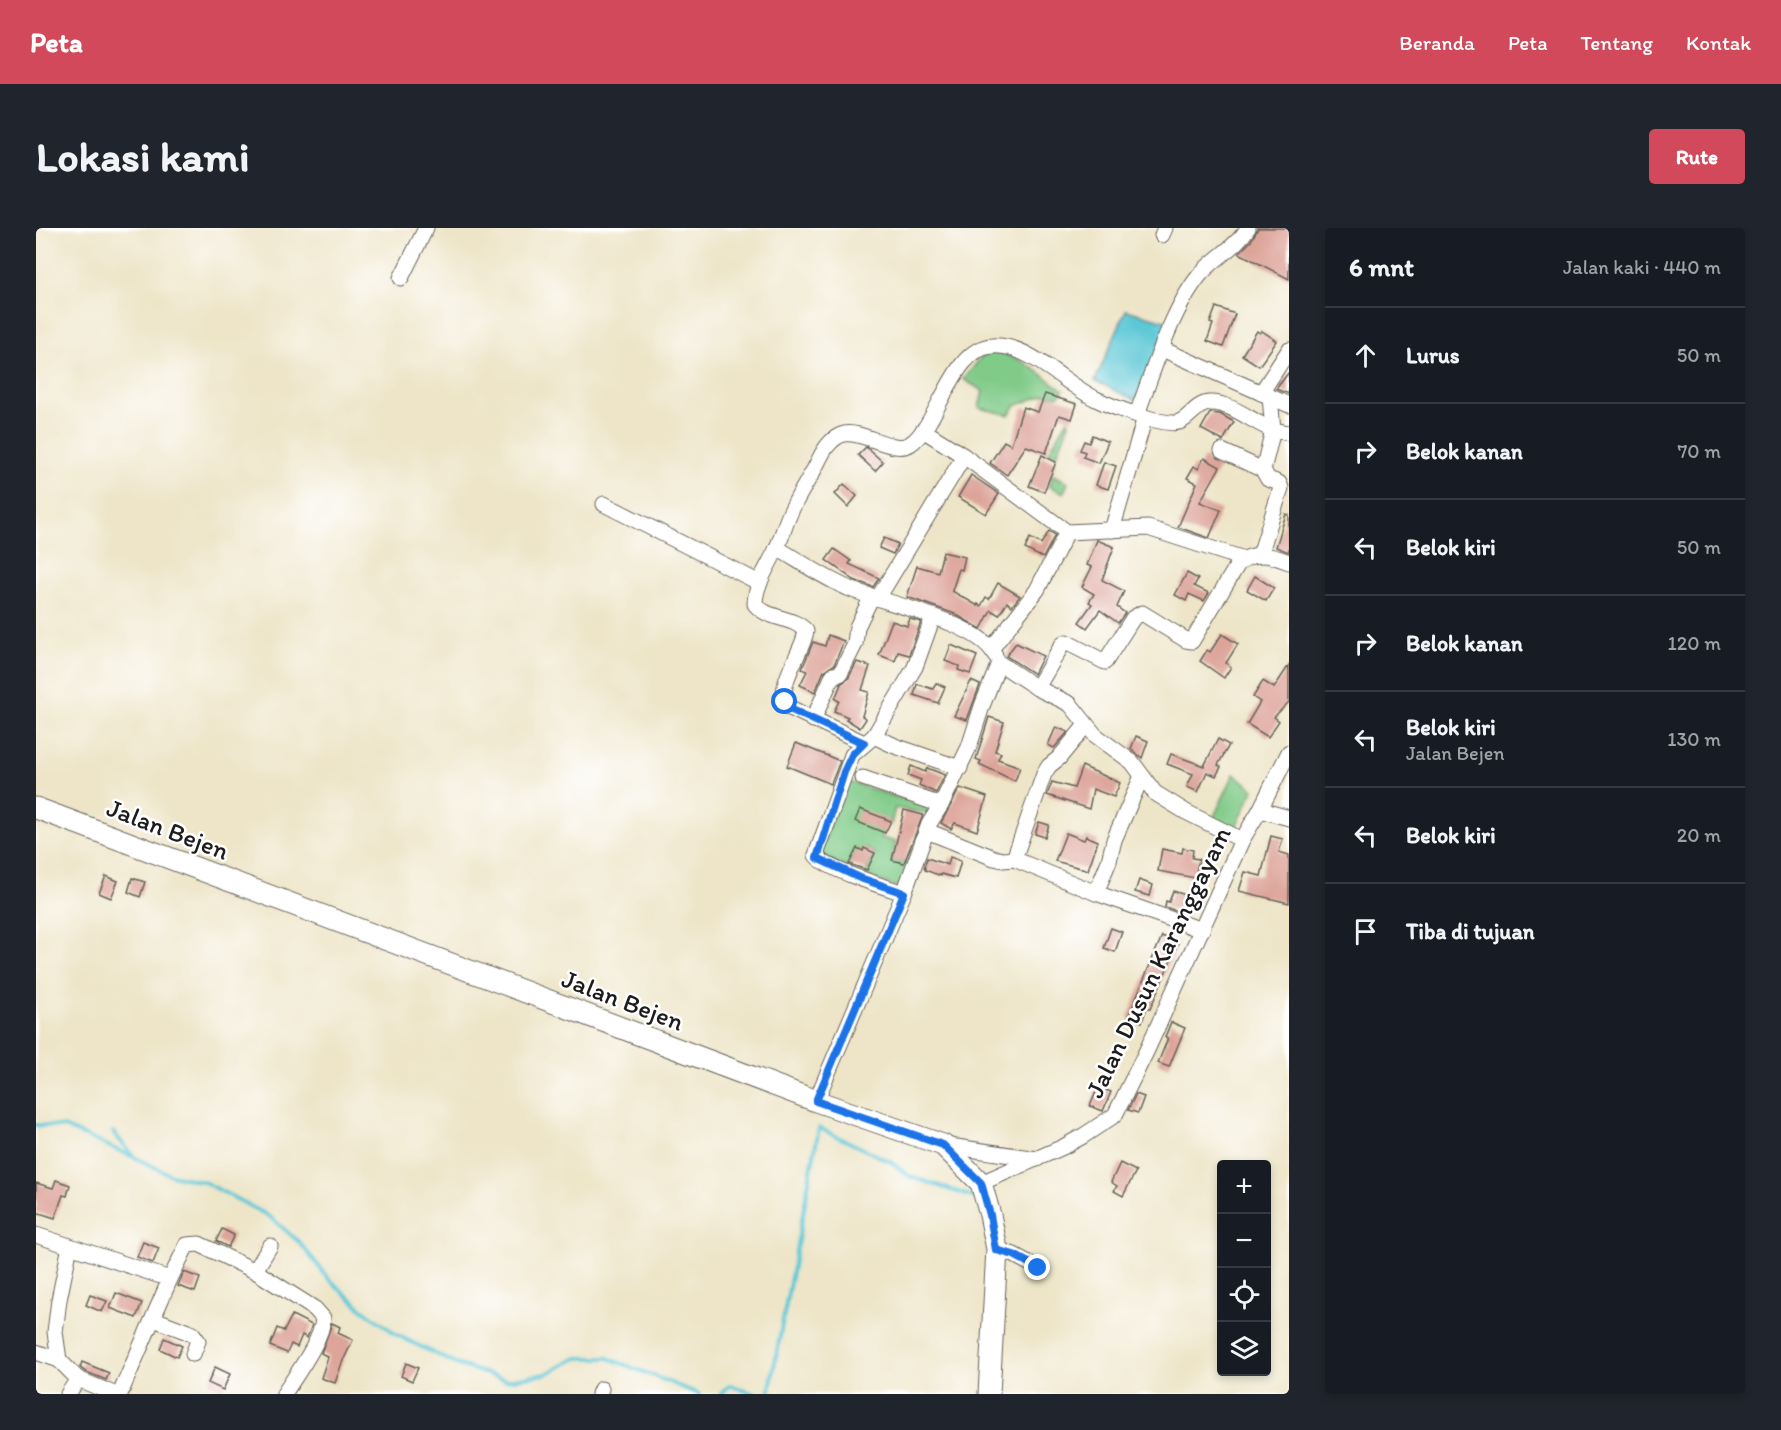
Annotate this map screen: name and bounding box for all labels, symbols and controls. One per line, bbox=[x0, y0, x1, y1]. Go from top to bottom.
text: Peta bbox=[30, 25, 83, 59]
text: Beranda bbox=[1399, 30, 1475, 55]
text: Peta bbox=[1508, 30, 1548, 55]
text: Tentang bbox=[1581, 30, 1653, 55]
text: Kontak bbox=[1686, 30, 1751, 55]
button: Rute bbox=[1649, 129, 1745, 184]
text: Lokasi kami bbox=[36, 131, 250, 182]
text: 6 mnt bbox=[1349, 251, 1414, 283]
text: Jalan kaki · 440 m bbox=[1563, 255, 1721, 279]
icon: ahead bbox=[1349, 339, 1382, 372]
text: Lurus bbox=[1406, 342, 1460, 369]
text: 50 m bbox=[1677, 343, 1721, 367]
icon: right bbox=[1349, 435, 1382, 468]
text: Belok kanan bbox=[1406, 438, 1523, 465]
text: 70 m bbox=[1677, 439, 1721, 463]
icon: left bbox=[1349, 531, 1382, 564]
text: Belok kiri bbox=[1406, 534, 1496, 561]
text: 50 m bbox=[1677, 535, 1721, 559]
icon: right bbox=[1349, 627, 1382, 660]
text: Belok kanan bbox=[1406, 630, 1523, 657]
text: 120 m bbox=[1668, 631, 1721, 655]
route start bbox=[771, 688, 797, 714]
text: Belok kiri bbox=[1406, 714, 1496, 741]
icon: left bbox=[1349, 723, 1382, 756]
text: 130 m bbox=[1667, 727, 1721, 751]
text: Jalan Bejen bbox=[1406, 741, 1504, 765]
street label: Jalan Bejen bbox=[103, 791, 234, 867]
icon: left bbox=[1349, 819, 1382, 852]
street label: Jalan Dusun Karanggayam bbox=[1078, 821, 1238, 1103]
text: Belok kiri bbox=[1406, 822, 1496, 849]
text: 20 m bbox=[1677, 823, 1721, 847]
icon: arrive bbox=[1349, 915, 1382, 948]
text: Tiba di tujuan bbox=[1406, 918, 1535, 945]
street label: Jalan Bejen bbox=[558, 962, 689, 1038]
map controls bbox=[1217, 1160, 1271, 1376]
button: + bbox=[1217, 1160, 1271, 1214]
button: − bbox=[1217, 1214, 1271, 1268]
route end bbox=[1024, 1254, 1050, 1280]
button: locate bbox=[1217, 1268, 1271, 1322]
button: layers bbox=[1217, 1322, 1271, 1376]

